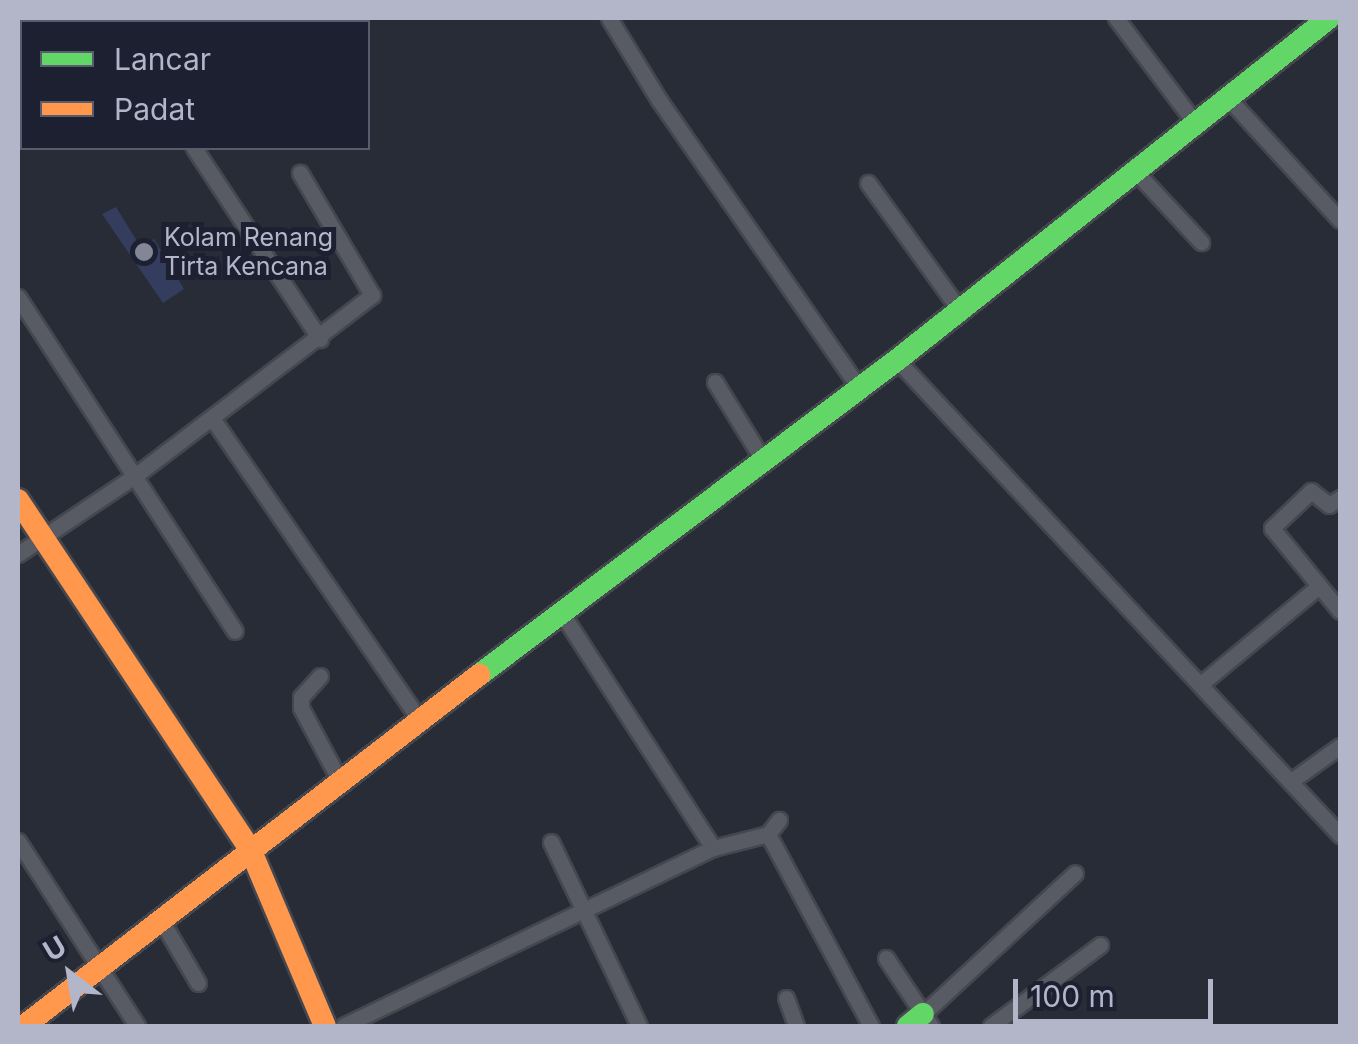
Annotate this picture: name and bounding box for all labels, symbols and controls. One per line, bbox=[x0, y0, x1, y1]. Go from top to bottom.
legend bbox=[20, 20, 370, 150]
text: Lancar bbox=[114, 41, 211, 77]
text: Padat bbox=[114, 91, 195, 127]
place label: Kolam Renang Tirta Kencana bbox=[164, 223, 333, 282]
marker: Kolam Renang Tirta Kencana bbox=[133, 241, 155, 263]
north arrow bbox=[20, 924, 120, 1024]
text: U bbox=[37, 928, 72, 968]
scale bar bbox=[1018, 959, 1218, 1021]
text: 100 m bbox=[1030, 978, 1115, 1014]

